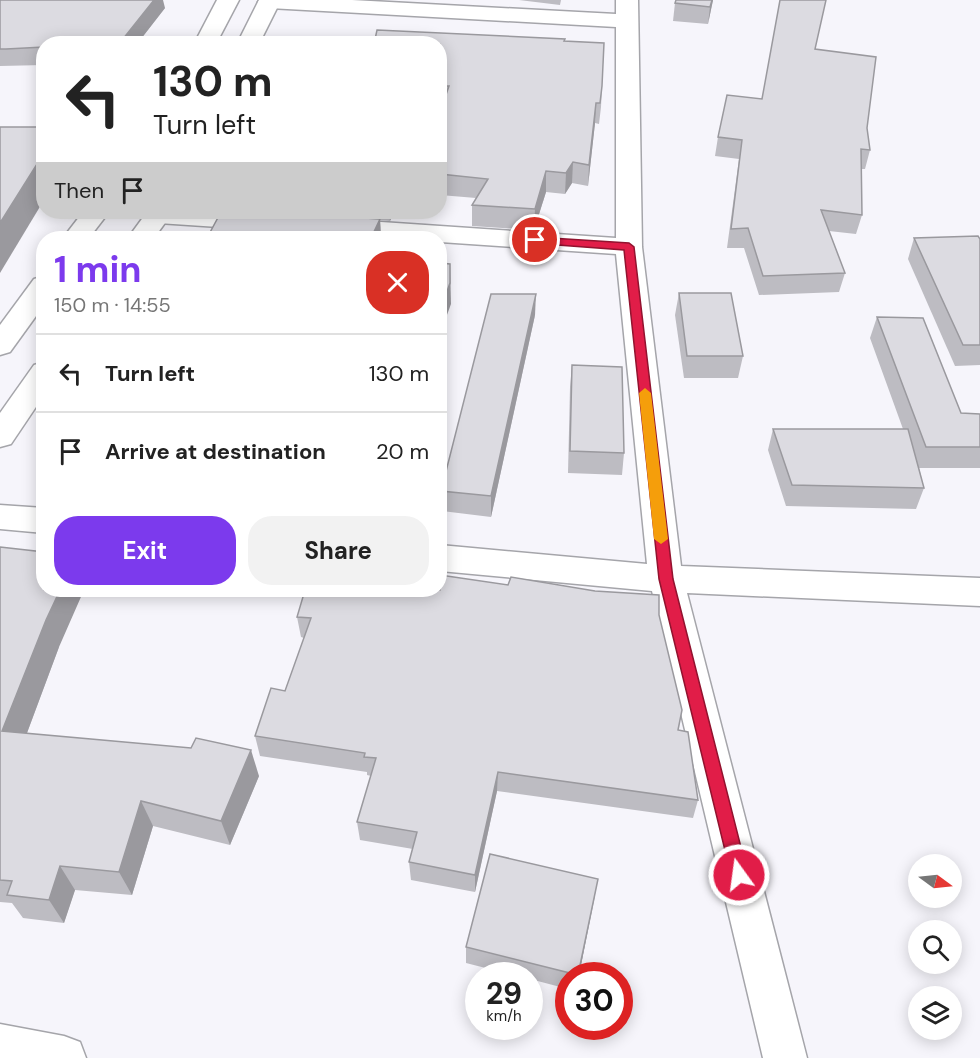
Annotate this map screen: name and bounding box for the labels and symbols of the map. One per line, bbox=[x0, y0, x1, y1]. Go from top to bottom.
pin bbox=[509, 214, 560, 265]
position arrow bbox=[707, 843, 771, 907]
north arrow bbox=[908, 854, 962, 908]
speed limit sign: 30 bbox=[555, 962, 633, 1040]

